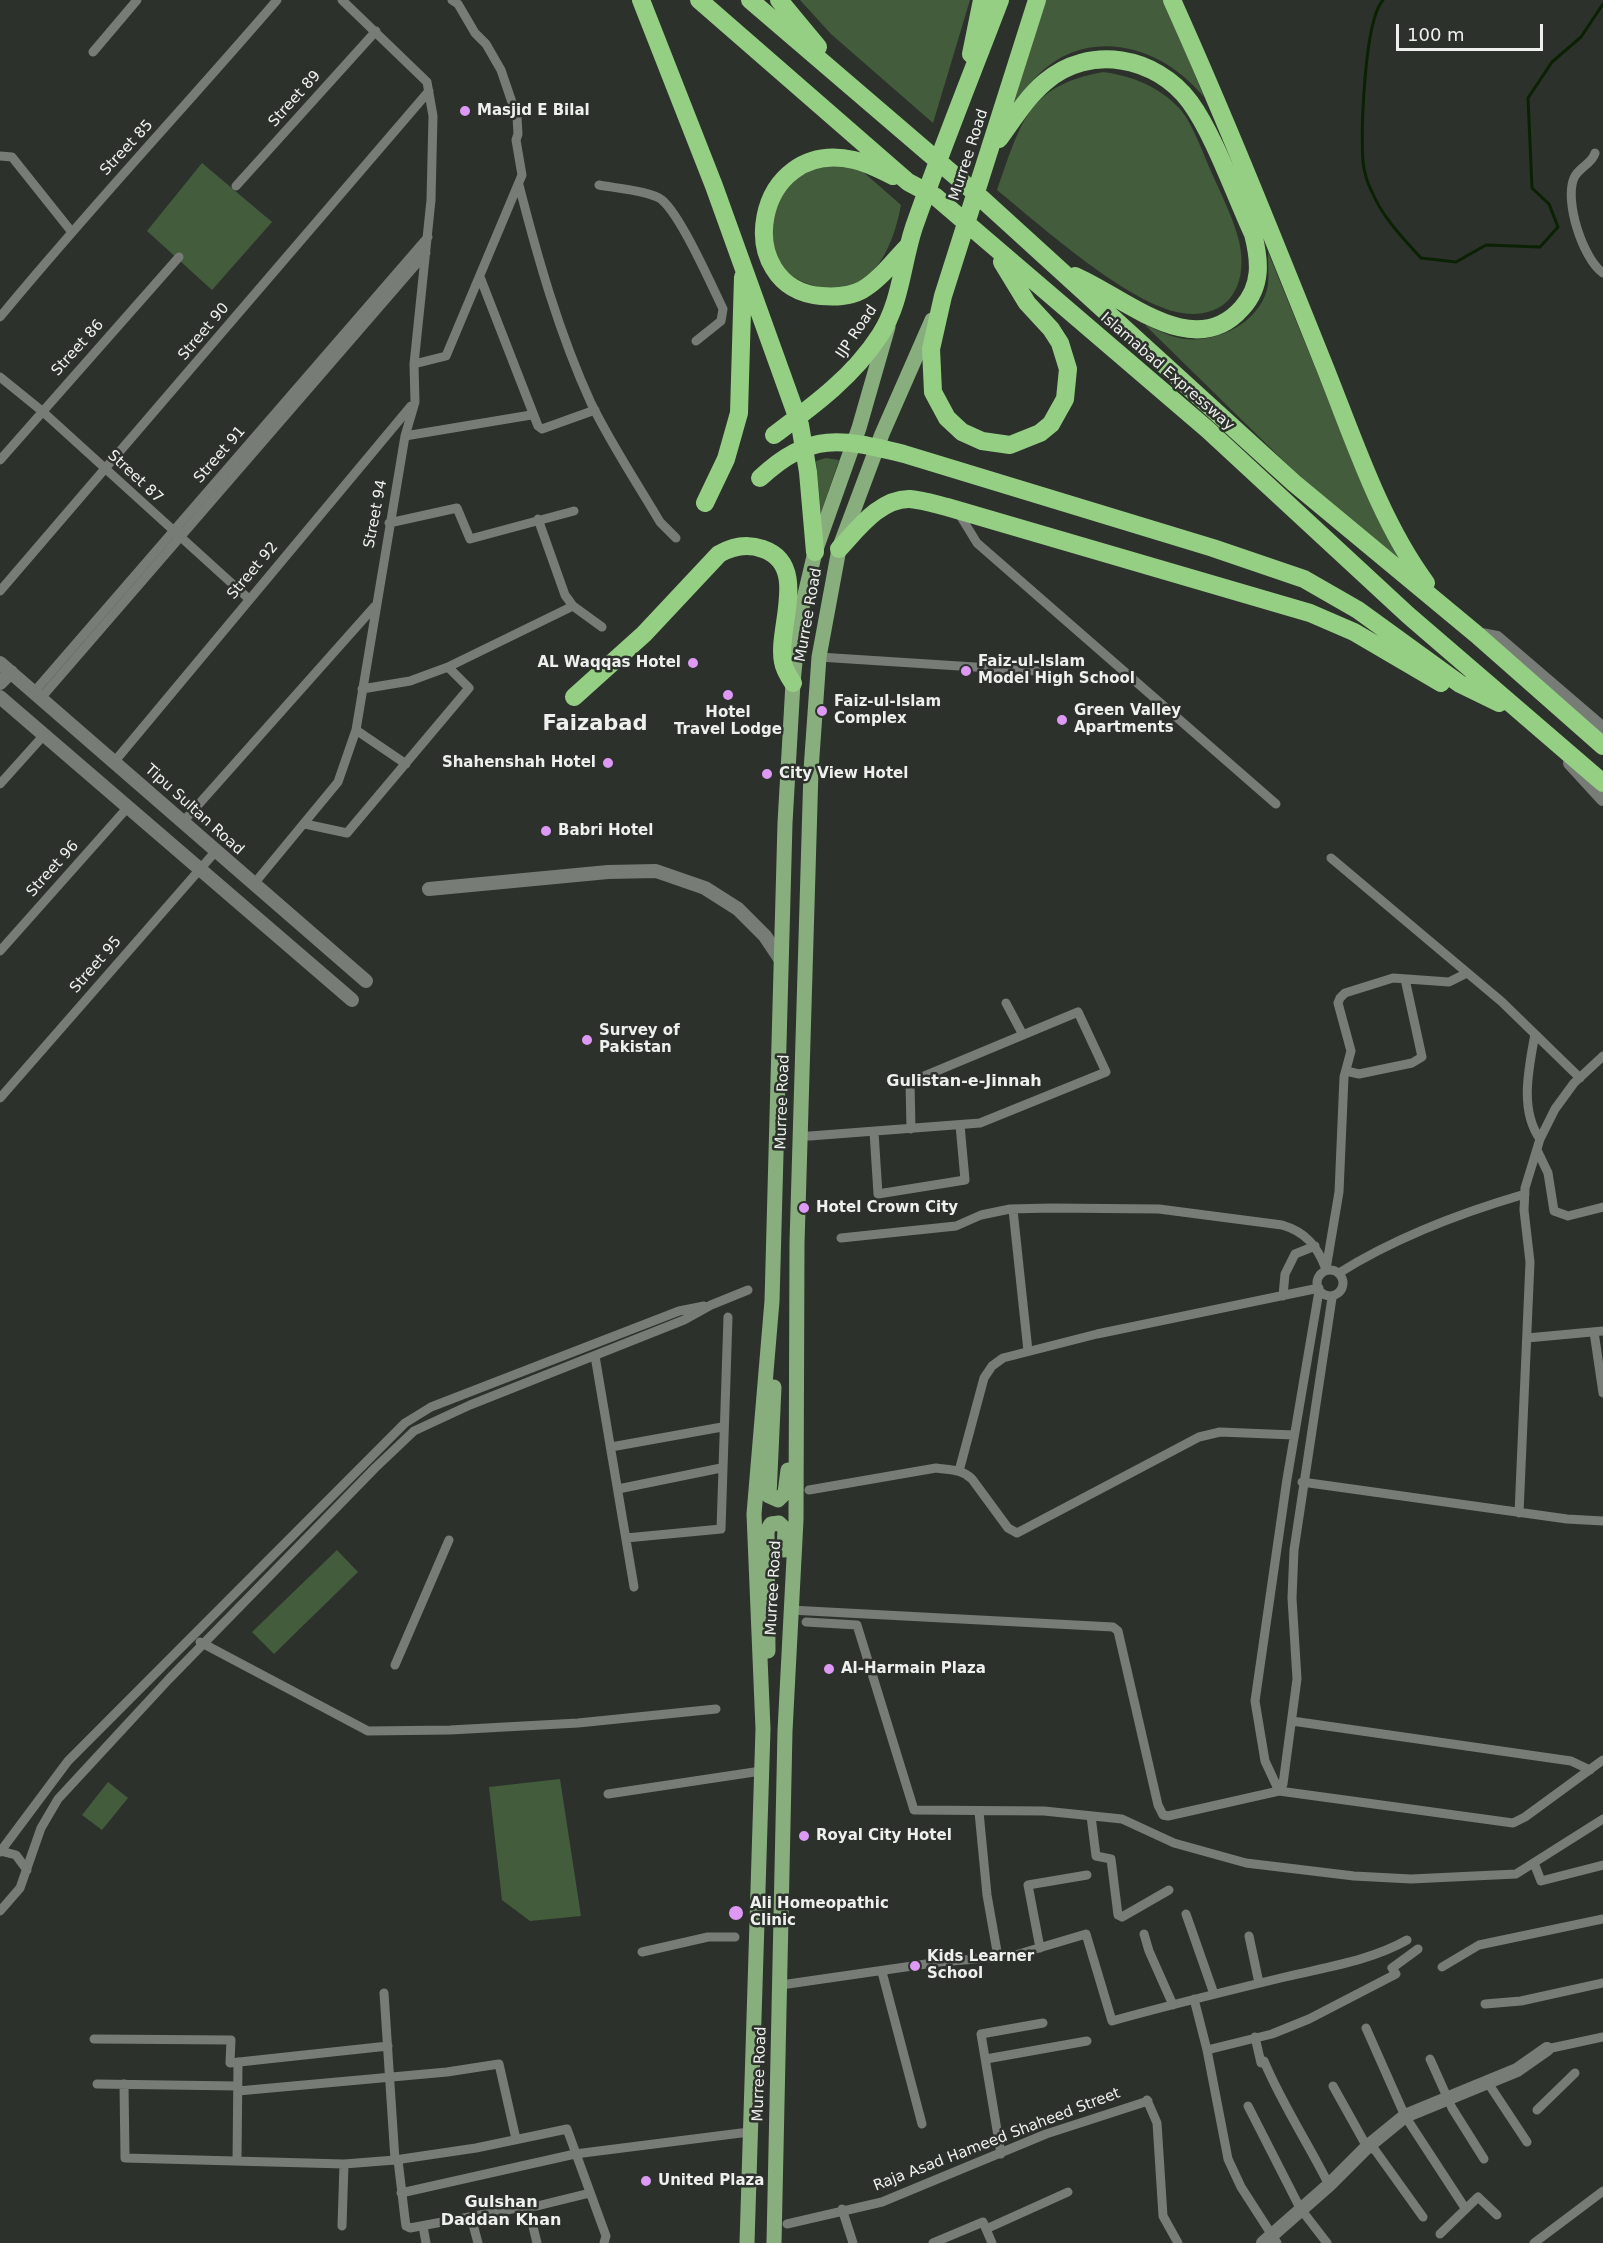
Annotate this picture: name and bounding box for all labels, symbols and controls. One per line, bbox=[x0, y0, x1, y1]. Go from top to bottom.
scale bar bbox=[1399, 12, 1546, 50]
text: 100 m bbox=[1407, 24, 1465, 45]
street label: Street 89 bbox=[265, 67, 325, 131]
place label: Masjid E Bilal bbox=[477, 102, 590, 120]
marker: Masjid E Bilal bbox=[458, 104, 472, 118]
street label: Murree Road bbox=[946, 107, 992, 203]
street label: Street 85 bbox=[97, 116, 157, 180]
street label: Street 90 bbox=[175, 300, 233, 364]
street label: IJP Road bbox=[833, 302, 881, 362]
street label: Islamabad Expressway bbox=[1096, 309, 1238, 435]
street label: Street 86 bbox=[48, 316, 108, 380]
street label: Street 91 bbox=[190, 423, 250, 487]
street label: Street 87 bbox=[103, 447, 167, 507]
street label: Street 94 bbox=[361, 478, 391, 550]
street label: Street 92 bbox=[224, 539, 282, 603]
street label: Murree Road bbox=[792, 567, 826, 663]
place label: Faiz-ul-Islam Model High School bbox=[978, 653, 1135, 688]
place label: AL Waqqas Hotel bbox=[537, 654, 681, 672]
marker: AL Waqqas Hotel bbox=[686, 656, 700, 670]
marker: Faiz-ul-Islam Model High School bbox=[959, 664, 973, 678]
marker: Hotel Travel Lodge bbox=[721, 688, 735, 702]
place label: Faiz-ul-Islam Complex bbox=[834, 693, 941, 728]
place label: Green Valley Apartments bbox=[1074, 702, 1181, 737]
place label: Hotel Travel Lodge bbox=[674, 704, 782, 739]
marker: Faiz-ul-Islam Complex bbox=[815, 704, 829, 718]
district label: Faizabad bbox=[542, 712, 648, 738]
marker: Green Valley Apartments bbox=[1055, 713, 1069, 727]
place label: Shahenshah Hotel bbox=[442, 754, 596, 772]
marker: Shahenshah Hotel bbox=[601, 756, 615, 770]
street label: Tipu Sultan Road bbox=[141, 761, 247, 859]
place label: City View Hotel bbox=[779, 765, 908, 783]
marker: City View Hotel bbox=[760, 767, 774, 781]
place label: Babri Hotel bbox=[558, 822, 653, 840]
marker: Babri Hotel bbox=[539, 824, 553, 838]
street label: Street 96 bbox=[23, 837, 83, 901]
street label: Street 95 bbox=[66, 933, 126, 997]
place label: Survey of Pakistan bbox=[599, 1022, 680, 1057]
marker: Survey of Pakistan bbox=[580, 1033, 594, 1047]
street label: Murree Road bbox=[772, 1054, 794, 1150]
district label: Gulistan-e-Jinnah bbox=[886, 1072, 1042, 1092]
place label: Hotel Crown City bbox=[816, 1199, 958, 1217]
marker: Hotel Crown City bbox=[797, 1201, 811, 1215]
street label: Murree Road bbox=[763, 1540, 785, 1636]
place label: Al-Harmain Plaza bbox=[841, 1660, 986, 1678]
marker: Al-Harmain Plaza bbox=[822, 1662, 836, 1676]
place label: Royal City Hotel bbox=[816, 1827, 952, 1845]
marker: Royal City Hotel bbox=[797, 1829, 811, 1843]
place label: Ali Homeopathic Clinic bbox=[750, 1895, 889, 1930]
marker: Ali Homeopathic Clinic bbox=[727, 1904, 745, 1922]
place label: Kids Learner School bbox=[927, 1948, 1034, 1983]
marker: Kids Learner School bbox=[908, 1959, 922, 1973]
street label: Murree Road bbox=[749, 2026, 771, 2122]
street label: Raja Asad Hameed Shaheed Street bbox=[871, 2084, 1123, 2196]
place label: United Plaza bbox=[658, 2172, 764, 2190]
marker: United Plaza bbox=[639, 2174, 653, 2188]
district label: Gulshan Daddan Khan bbox=[441, 2193, 561, 2231]

